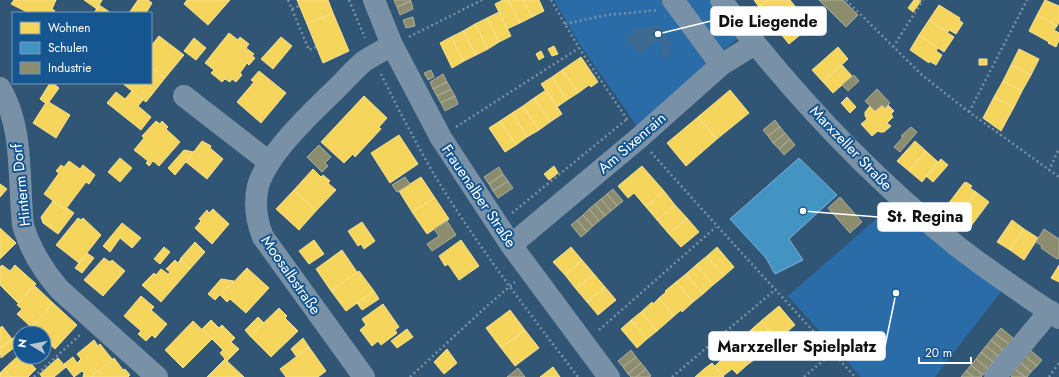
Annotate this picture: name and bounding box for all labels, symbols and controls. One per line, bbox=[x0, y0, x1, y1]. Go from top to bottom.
callout: Die Liegende bbox=[711, 7, 826, 35]
text: Die Liegende bbox=[718, 10, 818, 33]
legend bbox=[12, 12, 152, 84]
text: Wohnen bbox=[48, 19, 91, 37]
text: Schulen bbox=[48, 39, 88, 57]
text: Industrie bbox=[48, 59, 92, 77]
street label: Marxzeller Straße bbox=[805, 101, 898, 196]
street label: Am Sixenrain bbox=[593, 107, 671, 179]
street label: Frauenalber Straße bbox=[436, 140, 522, 252]
street label: Hinterm Dorf bbox=[6, 142, 36, 227]
callout: St. Regina bbox=[878, 203, 971, 231]
text: St. Regina bbox=[887, 205, 963, 228]
street label: Moosalbstraße bbox=[256, 231, 327, 319]
north arrow bbox=[12, 325, 52, 365]
callout: Marxzeller Spielplatz bbox=[709, 332, 885, 360]
text: Marxzeller Spielplatz bbox=[717, 335, 877, 358]
text: N bbox=[14, 338, 31, 349]
scale bar bbox=[919, 339, 971, 365]
text: 20 m bbox=[925, 344, 952, 362]

